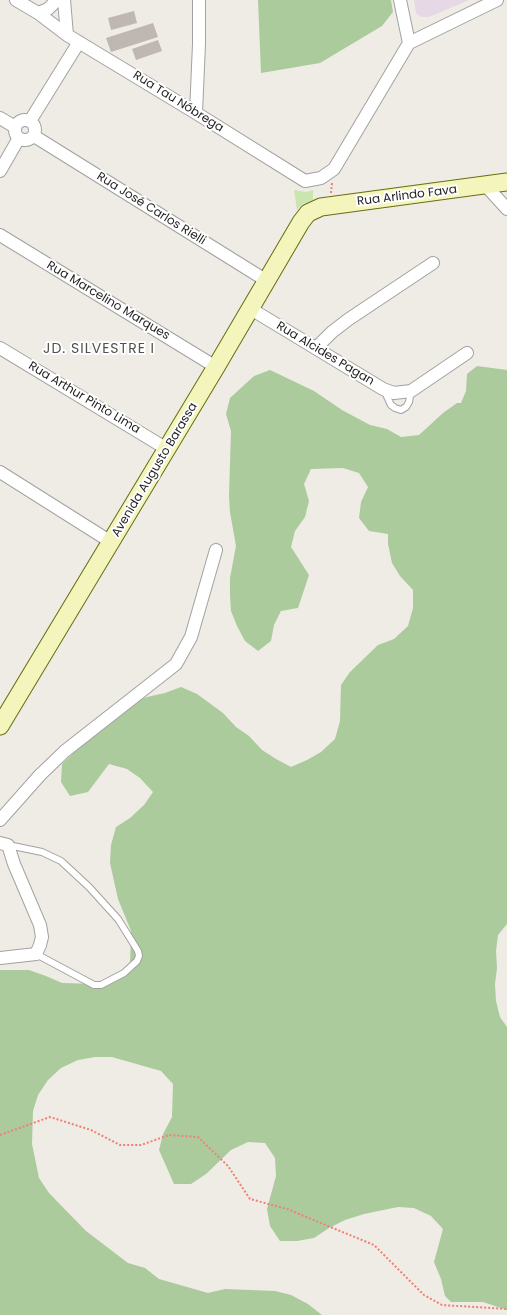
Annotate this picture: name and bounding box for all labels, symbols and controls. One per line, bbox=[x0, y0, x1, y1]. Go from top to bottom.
street label: Rua Tau Nóbrega bbox=[130, 68, 226, 136]
street label: Rua José Carlos Rielli bbox=[94, 170, 208, 248]
street label: Rua Arlindo Fava bbox=[356, 183, 458, 209]
street label: Rua Marcelino Marques bbox=[44, 259, 172, 343]
street label: Rua Alcides Pagan bbox=[273, 319, 377, 389]
district label: JD. SILVESTRE I bbox=[43, 341, 155, 357]
street label: Rua Arthur Pinto Lima bbox=[26, 359, 142, 437]
street label: Avenida Augusto Barassa bbox=[109, 400, 201, 540]

